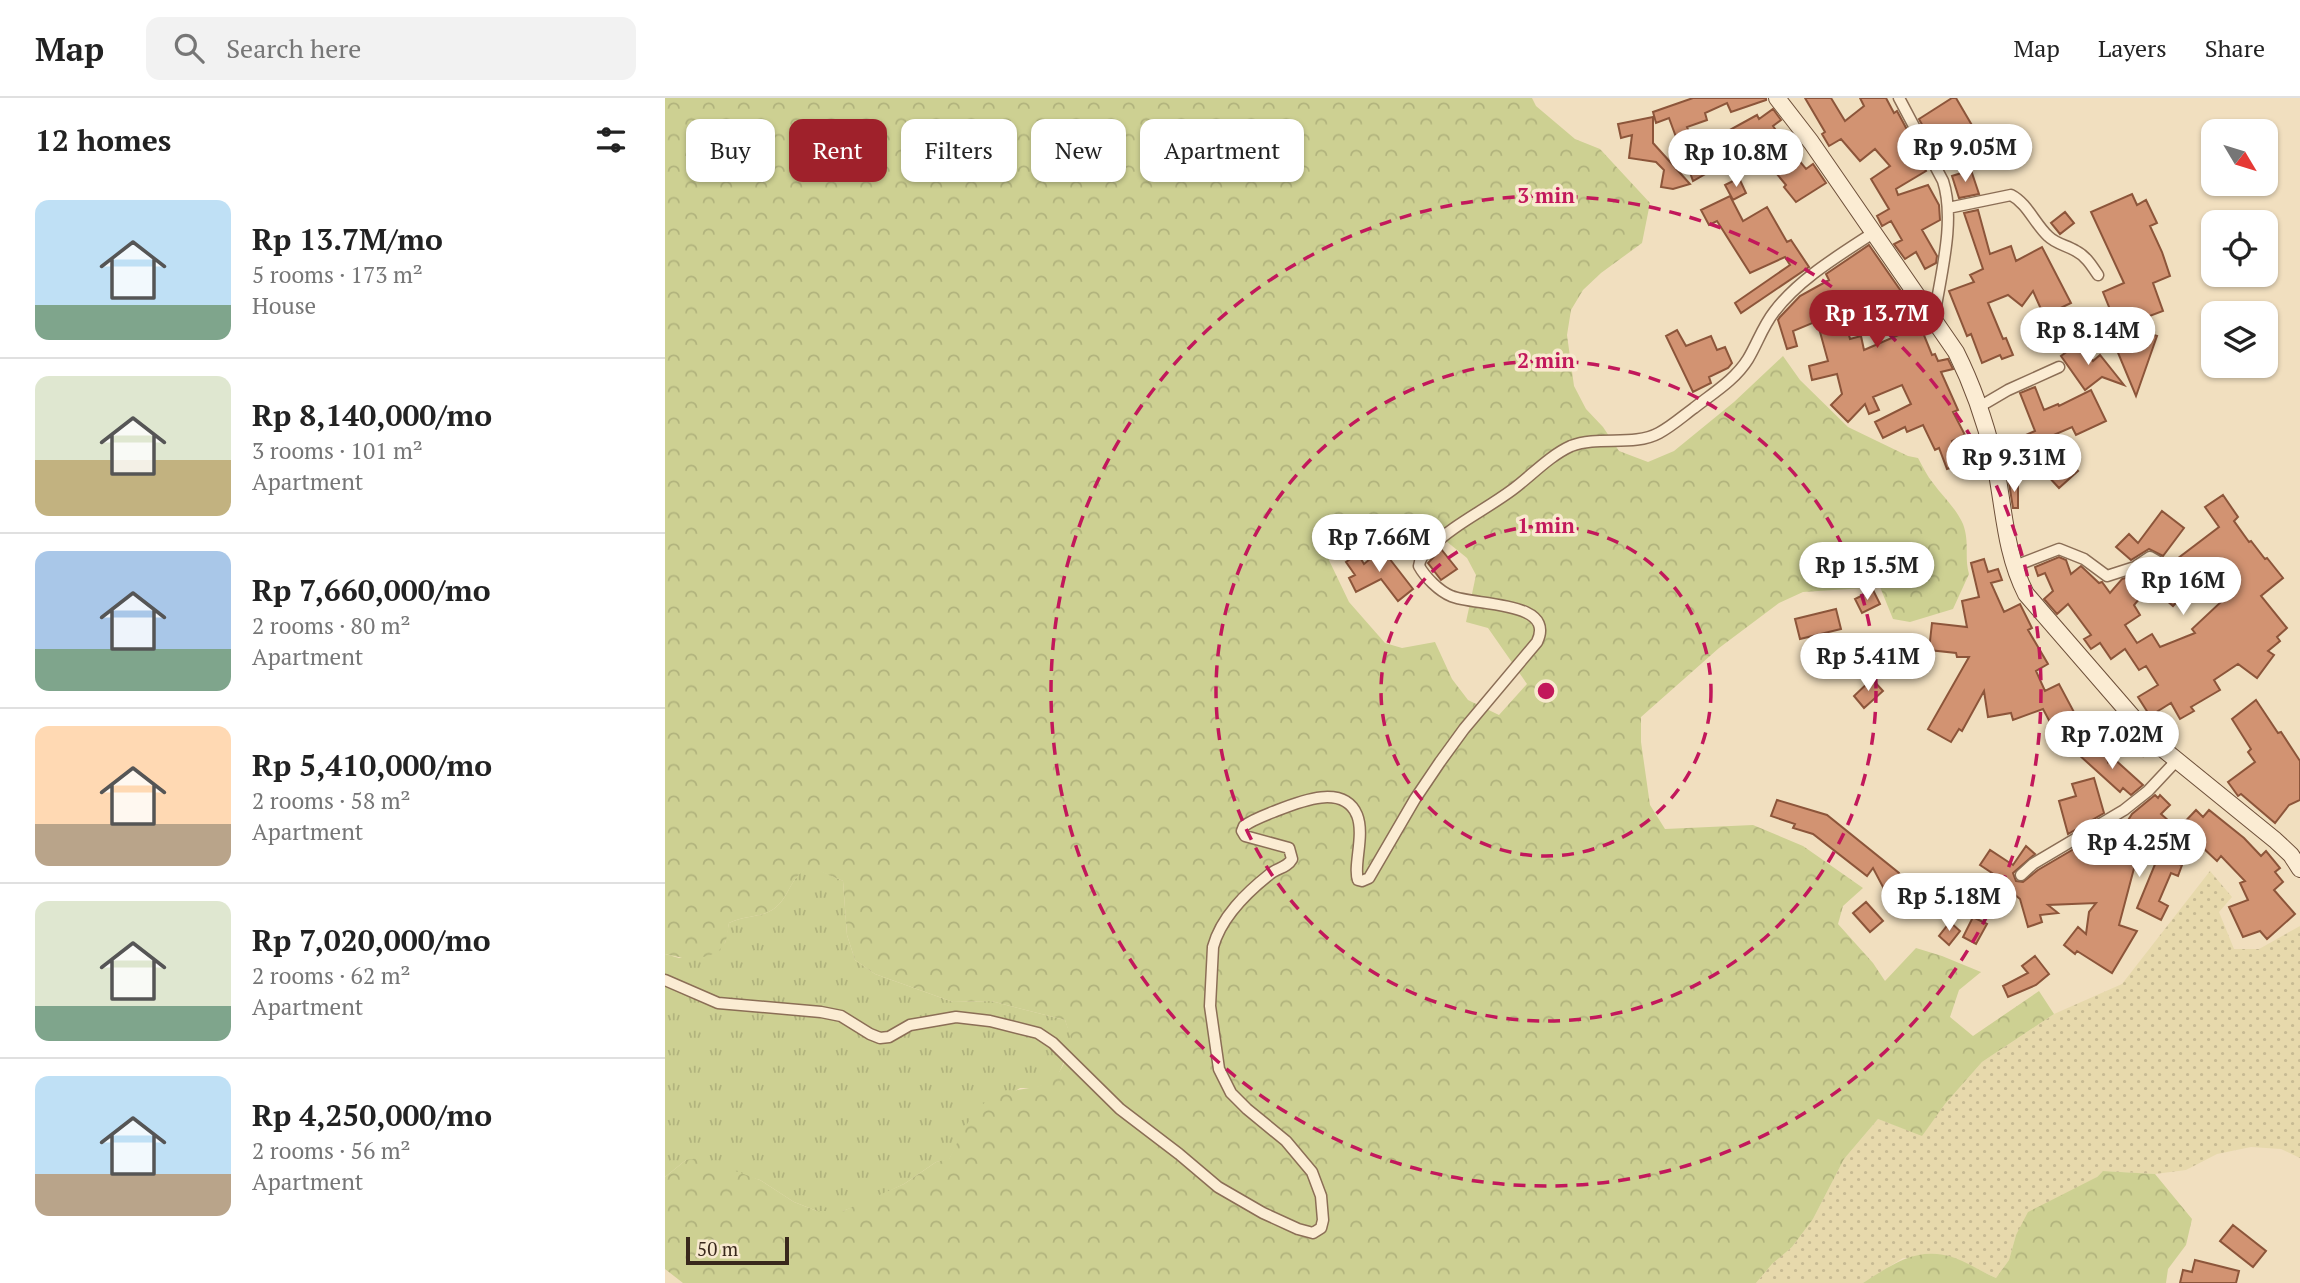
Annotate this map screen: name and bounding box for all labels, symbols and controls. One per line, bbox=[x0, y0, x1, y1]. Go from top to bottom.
search box bbox=[146, 17, 636, 80]
text: Map bbox=[35, 27, 104, 70]
icon: search bbox=[170, 29, 208, 67]
text: Search here bbox=[226, 31, 361, 65]
text: Map bbox=[2013, 32, 2060, 64]
text: Layers bbox=[2098, 32, 2167, 64]
text: Share bbox=[2205, 32, 2265, 64]
chip: Buy bbox=[686, 119, 775, 182]
chip: Rent bbox=[789, 119, 887, 182]
chip: Filters bbox=[901, 119, 1017, 182]
chip: New bbox=[1031, 119, 1126, 182]
chip: Apartment bbox=[1140, 119, 1304, 182]
north arrow bbox=[2201, 119, 2279, 196]
map controls bbox=[2201, 119, 2278, 378]
text: 12 homes bbox=[35, 120, 171, 160]
icon: filters bbox=[592, 121, 630, 159]
pin: Rp 9.05M bbox=[1893, 125, 2037, 184]
pin: Rp 10.8M bbox=[1664, 130, 1808, 189]
text: Rp 9.05M bbox=[1913, 131, 2017, 162]
text: Rp 10.8M bbox=[1684, 136, 1788, 167]
text: 3 min bbox=[1517, 181, 1575, 209]
button: locate bbox=[2201, 210, 2278, 287]
text: Rp 13.7M/mo bbox=[252, 219, 443, 259]
icon: home bbox=[91, 228, 175, 312]
text: 5 rooms · 173 m² bbox=[252, 259, 423, 290]
text: House bbox=[252, 290, 316, 321]
pin: Rp 13.7M bbox=[1805, 290, 1949, 350]
text: Rp 13.7M bbox=[1825, 297, 1929, 328]
button: layers bbox=[2201, 301, 2278, 378]
pin: Rp 8.14M bbox=[2016, 308, 2160, 367]
text: Rp 8.14M bbox=[2036, 314, 2140, 345]
text: 2 min bbox=[1517, 346, 1575, 374]
text: Rp 8,140,000/mo bbox=[252, 395, 492, 435]
icon: home bbox=[91, 404, 175, 488]
pin: Rp 9.31M bbox=[1942, 434, 2086, 494]
text: 3 rooms · 101 m² bbox=[252, 435, 423, 466]
text: Rp 9.31M bbox=[1962, 441, 2066, 472]
text: Apartment bbox=[252, 466, 363, 497]
text: 1 min bbox=[1517, 511, 1575, 539]
pin: Rp 7.66M bbox=[1307, 514, 1451, 574]
text: Rp 7.66M bbox=[1328, 521, 1430, 552]
pin: Rp 15.5M bbox=[1795, 542, 1939, 602]
text: Rp 15.5M bbox=[1815, 549, 1919, 580]
pin: Rp 16M bbox=[2126, 558, 2240, 617]
text: Rp 16M bbox=[2141, 564, 2225, 595]
text: Rp 7,660,000/mo bbox=[252, 570, 491, 610]
icon: home bbox=[91, 579, 175, 663]
text: 2 rooms · 80 m² bbox=[252, 610, 411, 641]
pin: Rp 5.41M bbox=[1796, 634, 1940, 693]
text: Rp 5.41M bbox=[1816, 640, 1920, 671]
text: Apartment bbox=[252, 641, 363, 672]
centre of rings bbox=[1534, 679, 1558, 703]
pin: Rp 7.02M bbox=[2040, 712, 2184, 771]
text: Rp 7.02M bbox=[2061, 718, 2163, 749]
text: Rp 5,410,000/mo bbox=[252, 745, 492, 785]
icon: home bbox=[91, 754, 175, 838]
text: 2 rooms · 58 m² bbox=[252, 785, 411, 816]
text: Apartment bbox=[252, 816, 363, 847]
pin: Rp 4.25M bbox=[2067, 820, 2211, 879]
text: Rp 4.25M bbox=[2087, 826, 2191, 857]
pin: Rp 5.18M bbox=[1877, 874, 2021, 933]
text: Rp 5.18M bbox=[1897, 880, 2001, 911]
text: Rp 7,020,000/mo bbox=[252, 920, 491, 960]
icon: home bbox=[91, 929, 175, 1013]
text: 2 rooms · 62 m² bbox=[252, 960, 411, 991]
text: Apartment bbox=[252, 991, 363, 1022]
text: Rp 4,250,000/mo bbox=[252, 1095, 492, 1135]
icon: home bbox=[91, 1104, 175, 1188]
text: 2 rooms · 56 m² bbox=[252, 1135, 411, 1166]
text: Apartment bbox=[252, 1166, 363, 1197]
scale bar bbox=[686, 1234, 789, 1266]
text: 50 m bbox=[697, 1236, 738, 1261]

